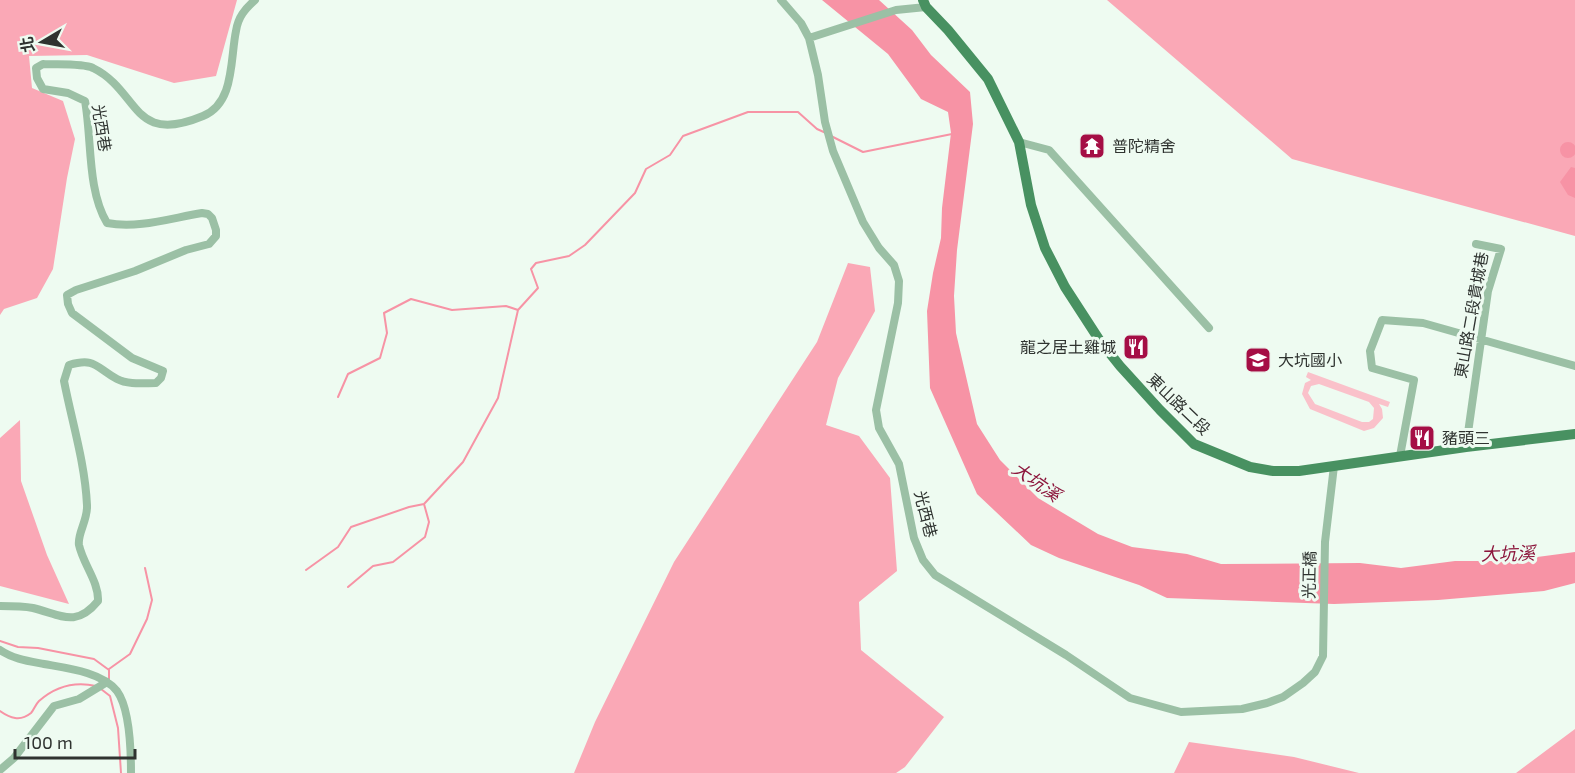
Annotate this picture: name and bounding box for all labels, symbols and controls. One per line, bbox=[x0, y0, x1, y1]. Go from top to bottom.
north arrow bbox=[12, 12, 72, 72]
text: 北 bbox=[16, 35, 37, 54]
street label: 光西巷 bbox=[89, 103, 116, 153]
temple icon: 普陀精舍 bbox=[1077, 131, 1107, 161]
place label: 普陀精舍 bbox=[1112, 136, 1176, 155]
street label: 東山路二段貴城巷 bbox=[1450, 250, 1491, 380]
restaurant icon: 龍之居土雞城 bbox=[1121, 332, 1151, 362]
place label: 龍之居土雞城 bbox=[1020, 337, 1116, 356]
school or university icon: 大坑國小 bbox=[1243, 345, 1273, 375]
place label: 大坑國小 bbox=[1278, 350, 1342, 369]
street label: 東山路二段 bbox=[1144, 369, 1215, 438]
restaurant icon: 豬頭三 bbox=[1407, 423, 1437, 453]
place label: 豬頭三 bbox=[1442, 428, 1490, 447]
water label: 大坑溪 bbox=[1008, 457, 1067, 507]
street label: 光西巷 bbox=[911, 488, 942, 539]
water label: 大坑溪 bbox=[1481, 541, 1538, 564]
street label: 光正橋 bbox=[1299, 551, 1318, 599]
scale bar bbox=[15, 722, 135, 760]
text: 100 m bbox=[24, 731, 73, 753]

